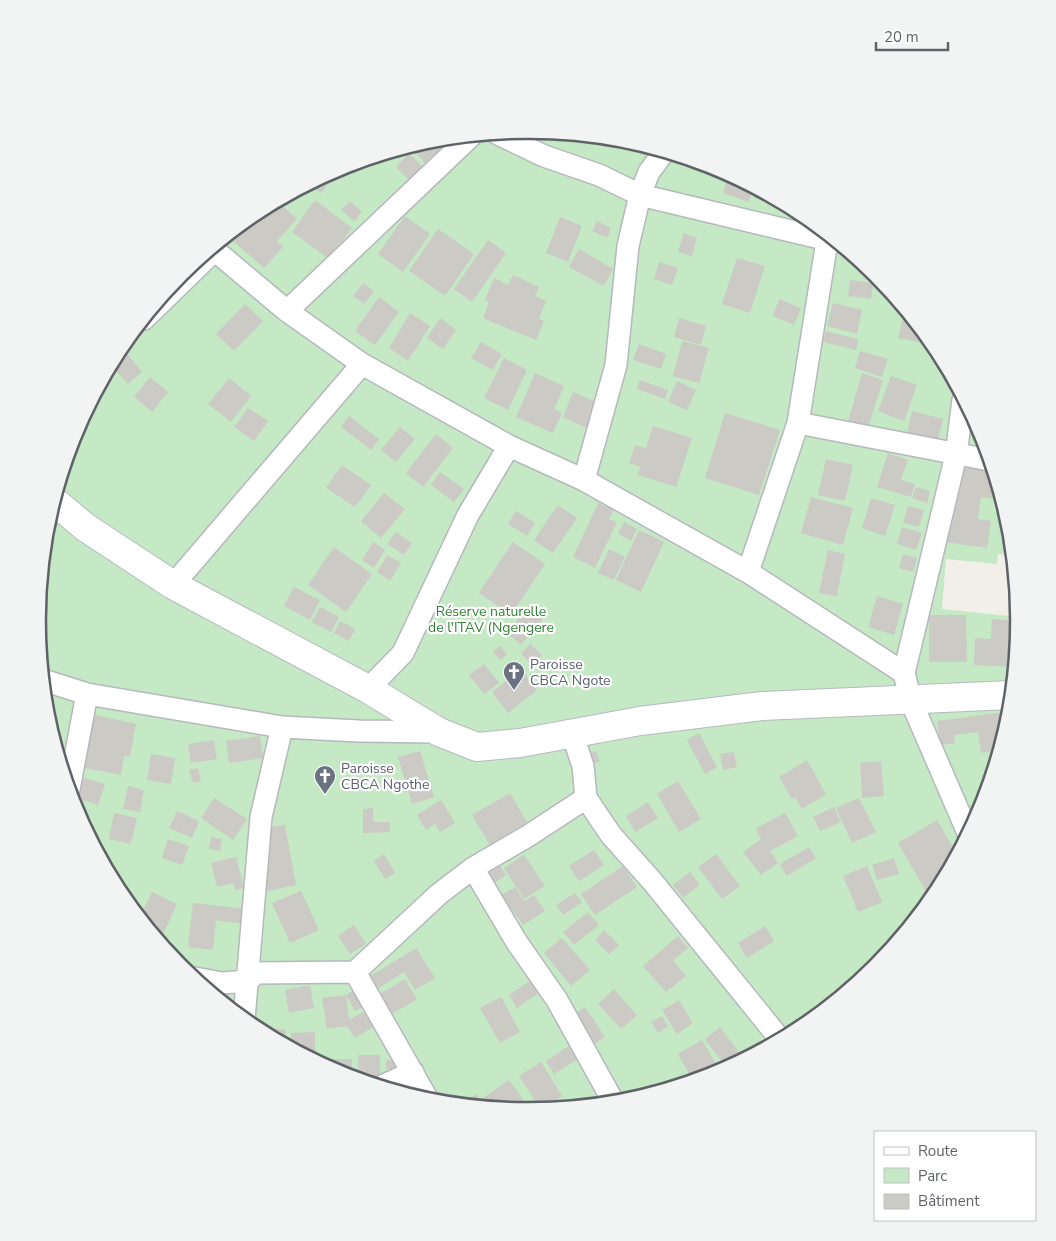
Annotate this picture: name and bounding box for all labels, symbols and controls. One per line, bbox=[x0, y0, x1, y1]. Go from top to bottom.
scale bar bbox=[876, 20, 948, 52]
text: 20 m bbox=[884, 27, 919, 47]
park label: Réserve naturelle de l'ITAV (Ngengere bbox=[428, 602, 554, 637]
place label: Paroisse CBCA Ngote bbox=[530, 655, 610, 690]
church icon: Paroisse CBCA Ngote bbox=[502, 660, 526, 691]
place label: Paroisse CBCA Ngothe bbox=[341, 759, 429, 794]
church icon: Paroisse CBCA Ngothe bbox=[313, 764, 337, 795]
legend bbox=[874, 1131, 1036, 1221]
text: Route bbox=[918, 1141, 958, 1161]
text: Parc bbox=[918, 1166, 947, 1186]
text: Bâtiment bbox=[918, 1191, 980, 1211]

